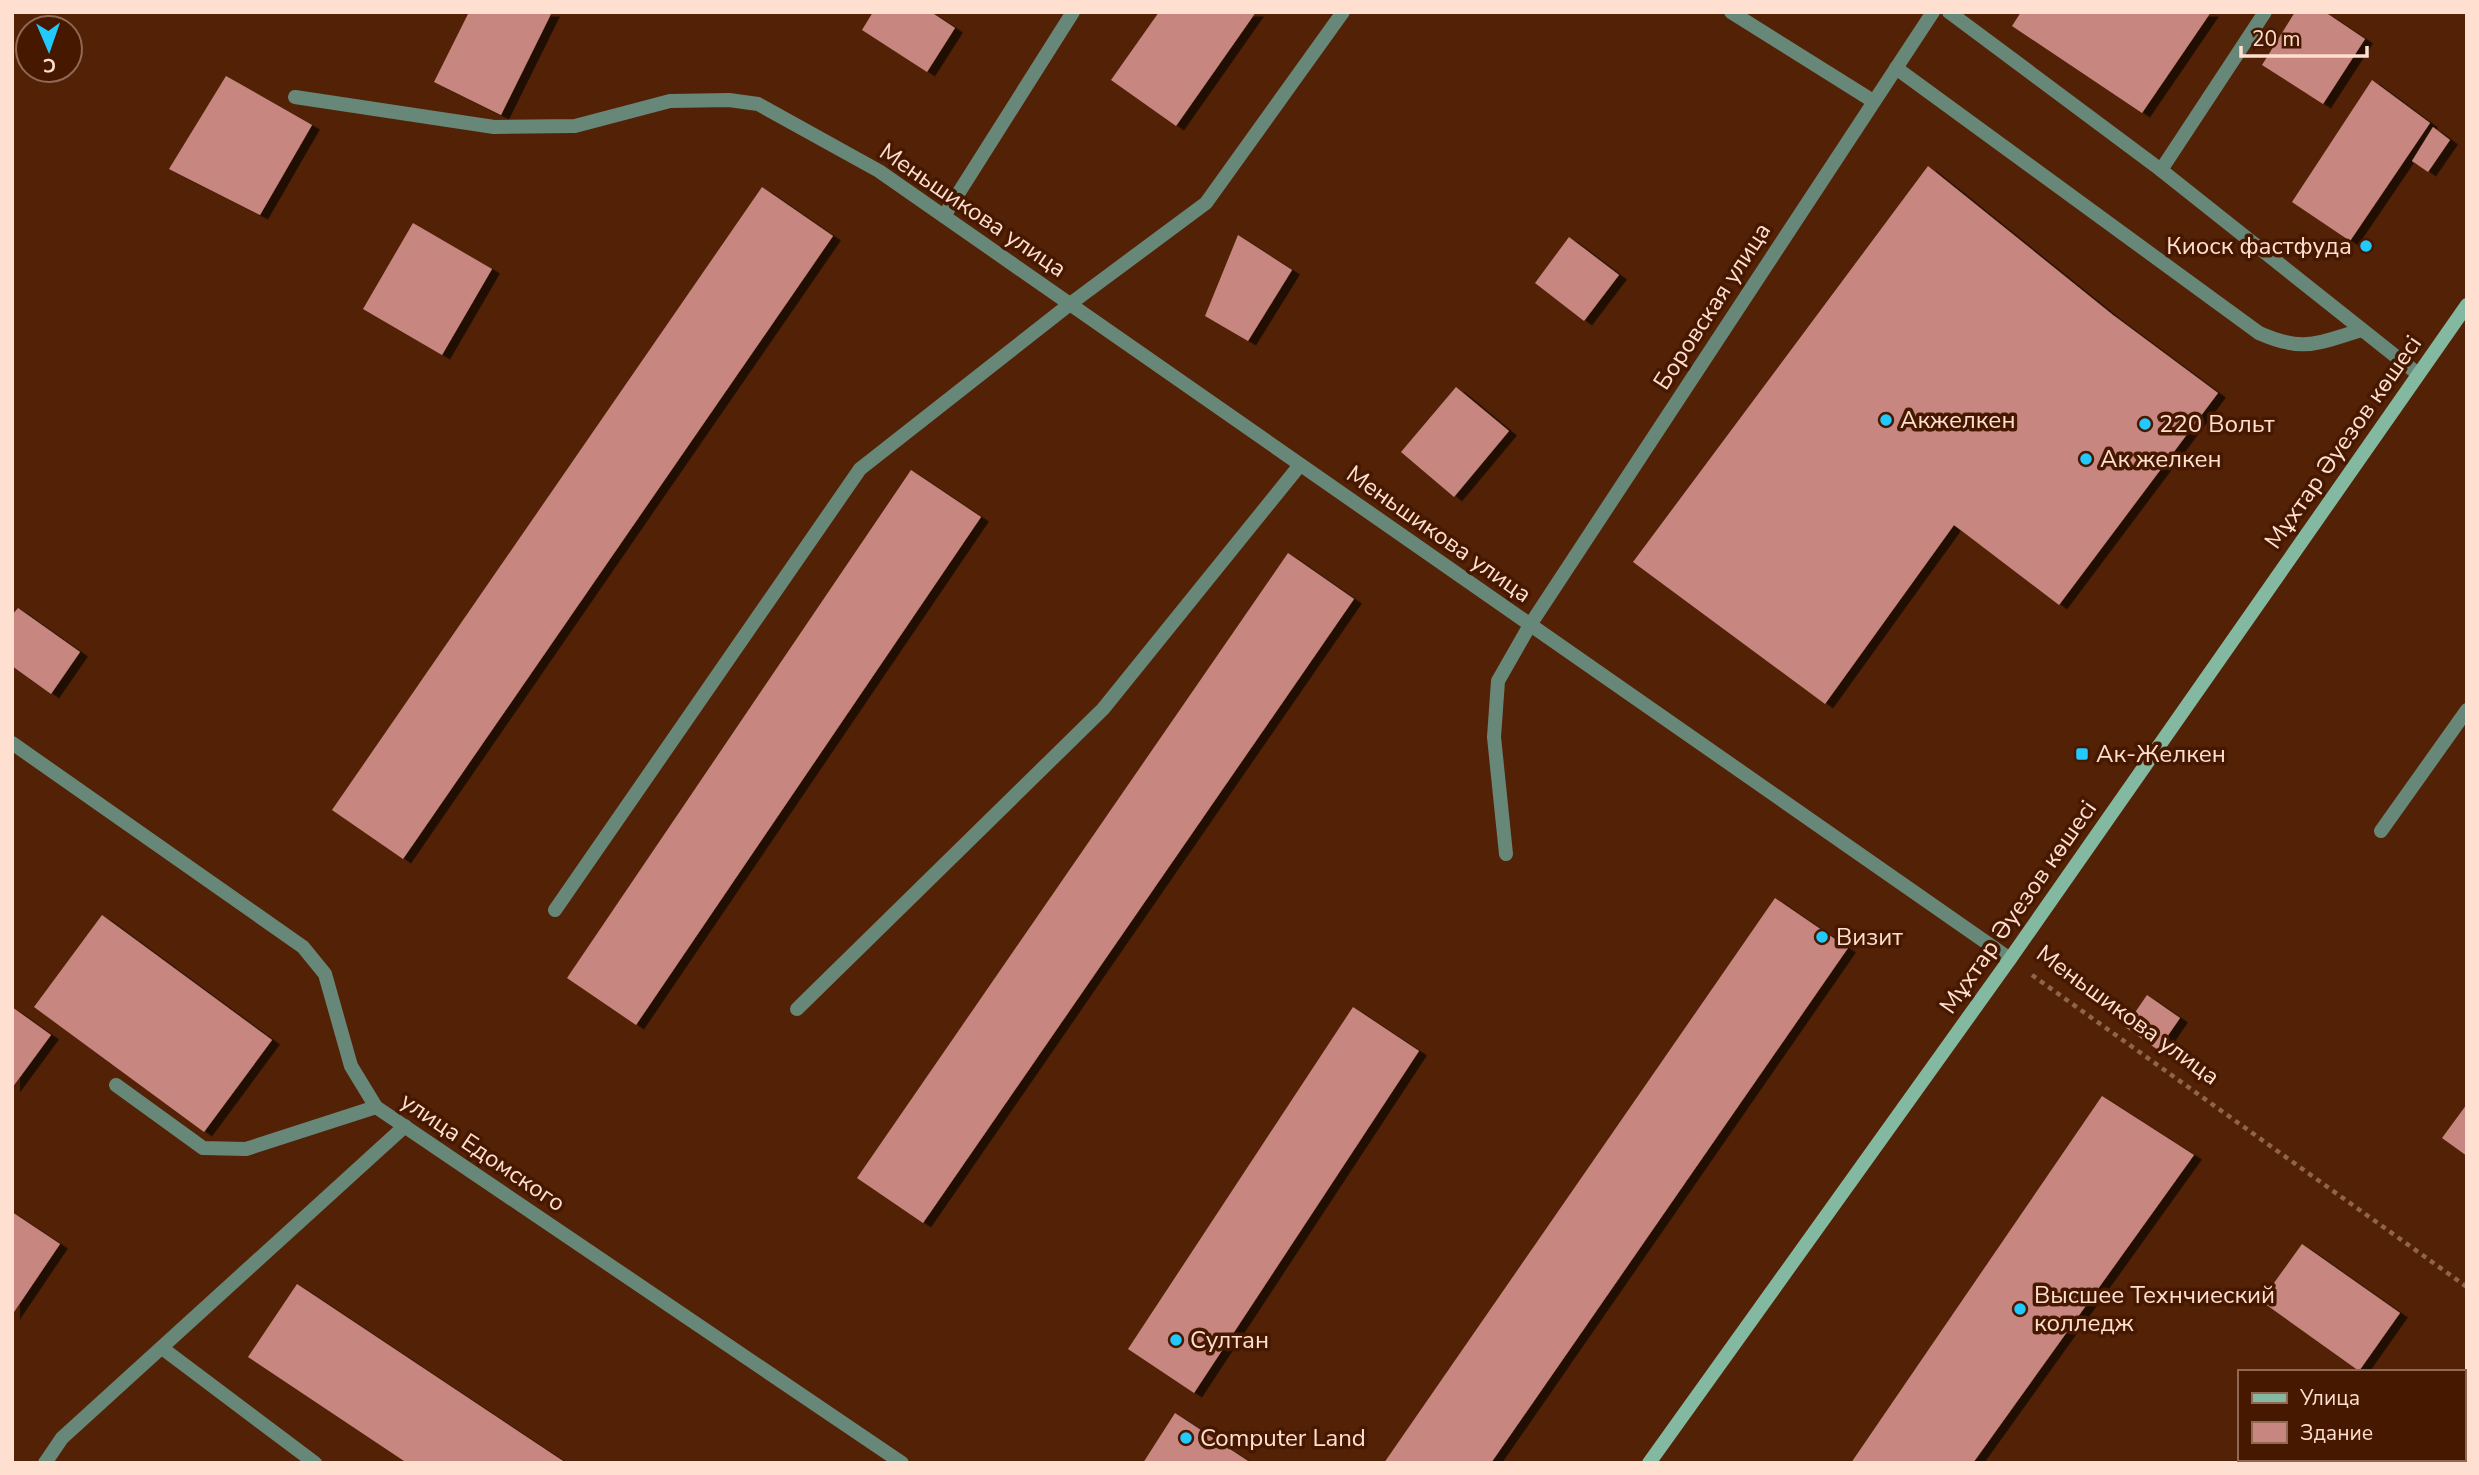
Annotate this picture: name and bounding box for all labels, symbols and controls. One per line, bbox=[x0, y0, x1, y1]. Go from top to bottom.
north arrow bbox=[14, 14, 84, 84]
scale bar bbox=[2241, 14, 2367, 58]
text: 20 m bbox=[2252, 25, 2301, 53]
text: С bbox=[43, 52, 56, 78]
street label: Меньшикова улица bbox=[873, 135, 1073, 285]
street label: Боровская улица bbox=[1646, 216, 1778, 396]
place label: Киоск фастфуда bbox=[2166, 230, 2352, 262]
marker: Киоск фастфуда bbox=[2358, 238, 2374, 254]
street label: Мұхтар Әуезов көшесі bbox=[2257, 329, 2429, 555]
place label: Акжелкен bbox=[1900, 404, 2015, 436]
place label: 220 Вольт bbox=[2159, 408, 2275, 440]
marker: Акжелкен bbox=[1878, 412, 1894, 428]
marker: 220 Вольт bbox=[2137, 416, 2153, 432]
place label: Ак желкен bbox=[2100, 443, 2222, 475]
marker: Ак желкен bbox=[2078, 451, 2094, 467]
street label: Меньшикова улица bbox=[1340, 458, 1538, 610]
place label: Ак-Желкен bbox=[2096, 738, 2226, 770]
marker: Ак-Желкен bbox=[2074, 746, 2090, 762]
street label: Мұхтар Әуезов көшесі bbox=[1932, 794, 2104, 1020]
place label: Визит bbox=[1836, 921, 1903, 953]
marker: Визит bbox=[1814, 929, 1830, 945]
street label: Меньшикова улица bbox=[2030, 938, 2226, 1092]
street label: улица Едомского bbox=[394, 1085, 572, 1219]
place label: Высшее Технчиеский колледж bbox=[2034, 1279, 2275, 1339]
marker: Высшее Технчиеский колледж bbox=[2012, 1301, 2028, 1317]
place label: Султан bbox=[1190, 1324, 1269, 1356]
marker: Султан bbox=[1168, 1332, 1184, 1348]
legend bbox=[2238, 1370, 2465, 1461]
text: Улица bbox=[2299, 1384, 2360, 1412]
text: Здание bbox=[2300, 1419, 2373, 1447]
place label: Computer Land bbox=[1200, 1422, 1366, 1454]
marker: Computer Land bbox=[1178, 1430, 1194, 1446]

